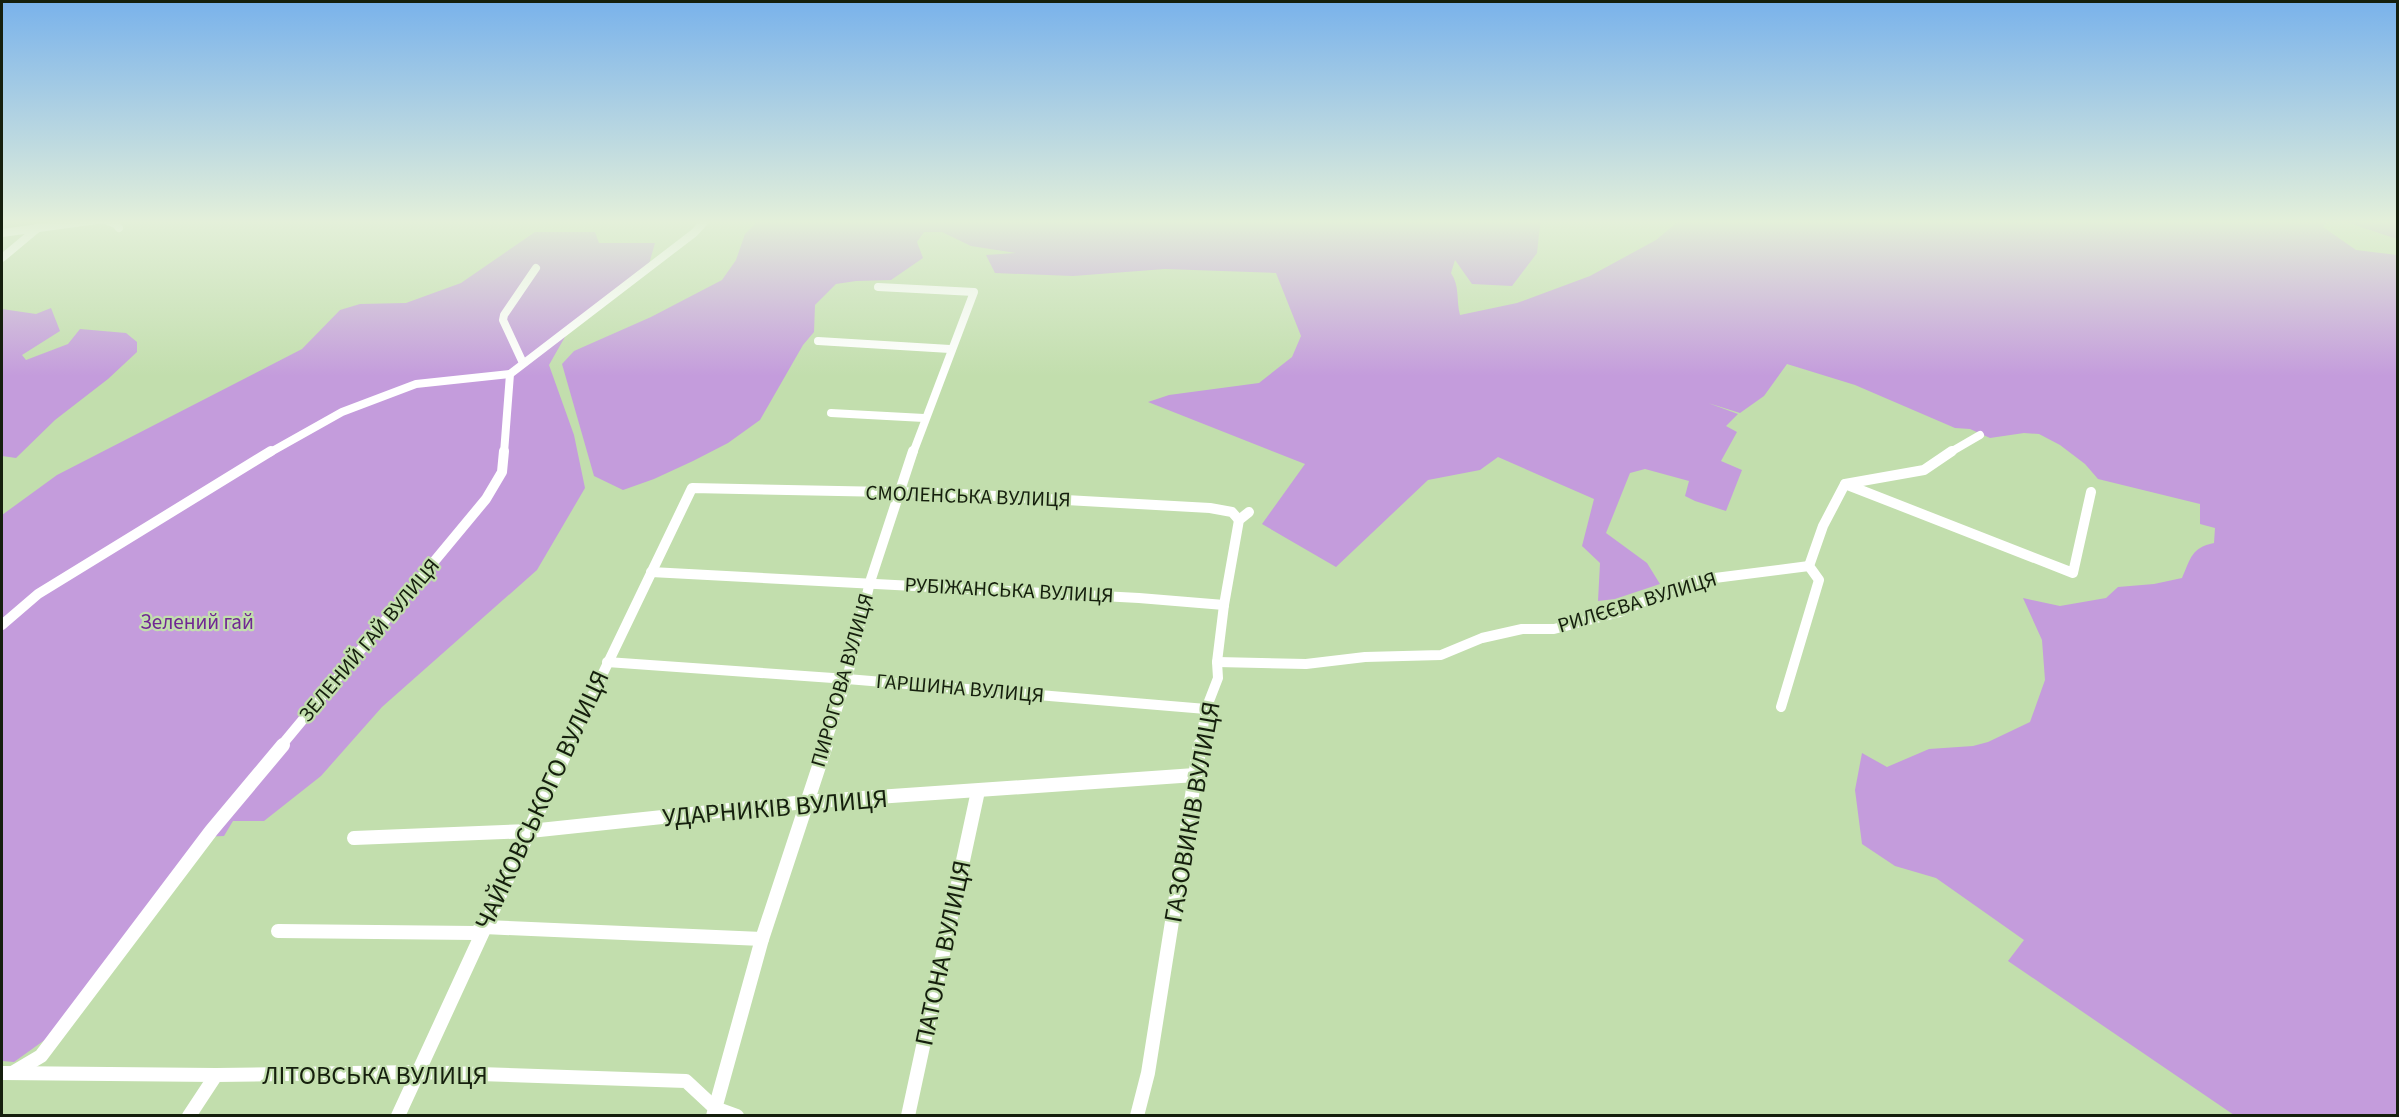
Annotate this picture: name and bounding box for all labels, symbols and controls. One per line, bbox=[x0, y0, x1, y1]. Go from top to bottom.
street label: СМОЛЕНСЬКА ВУЛИЦЯ bbox=[865, 477, 1071, 515]
street label: ЗЕЛЕНИЙ ГАЙ ВУЛИЦЯ bbox=[291, 552, 447, 728]
street label: РИЛЄЄВА ВУЛИЦЯ bbox=[1554, 564, 1720, 640]
street label: РУБІЖАНСЬКА ВУЛИЦЯ bbox=[904, 570, 1114, 610]
street label: ПИРОГОВА ВУЛИЦЯ bbox=[803, 590, 881, 770]
park label: Зелений гай bbox=[140, 607, 254, 637]
street label: ЧАЙКОВСЬКОГО ВУЛИЦЯ bbox=[465, 664, 619, 936]
street label: ГАРШИНА ВУЛИЦЯ bbox=[875, 666, 1045, 710]
street label: ГАЗОВИКІВ ВУЛИЦЯ bbox=[1154, 698, 1230, 926]
street label: УДАРНИКІВ ВУЛИЦЯ bbox=[661, 780, 889, 836]
street label: ПАТОНА ВУЛИЦЯ bbox=[905, 857, 981, 1049]
street label: ЛІТОВСЬКА ВУЛИЦЯ bbox=[262, 1057, 488, 1094]

